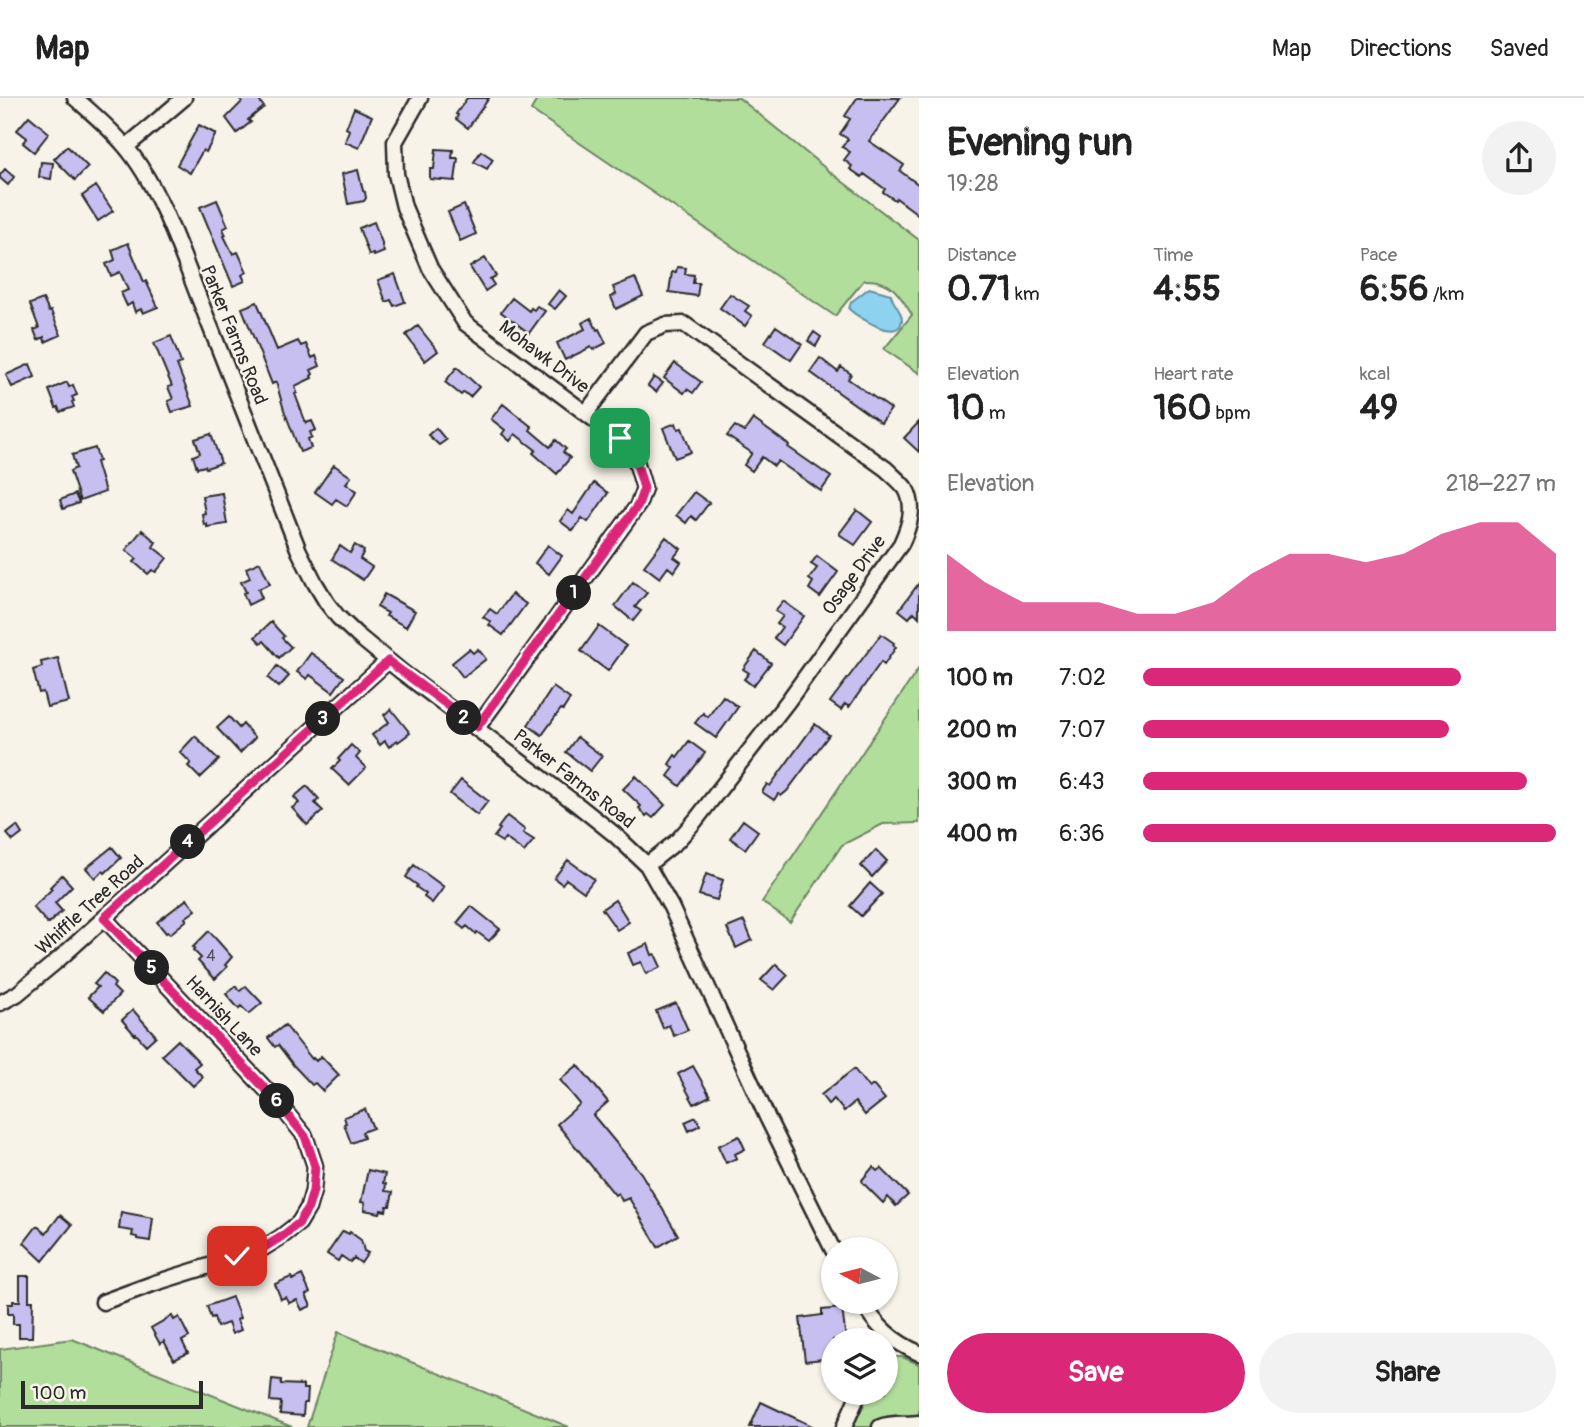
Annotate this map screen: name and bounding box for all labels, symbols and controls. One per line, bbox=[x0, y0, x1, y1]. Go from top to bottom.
text: Map bbox=[35, 28, 90, 69]
text: Map bbox=[1272, 34, 1312, 63]
text: Directions bbox=[1350, 34, 1451, 63]
text: Saved bbox=[1489, 34, 1549, 63]
text: Evening run bbox=[947, 119, 1133, 167]
button: share bbox=[1482, 121, 1556, 195]
text: 19:28 bbox=[947, 169, 998, 198]
text: Distance bbox=[947, 243, 1016, 267]
text: Time bbox=[1153, 243, 1193, 267]
text: Pace bbox=[1360, 243, 1397, 267]
street label: Parker Farms Road bbox=[195, 262, 273, 408]
text: 0.71 bbox=[947, 267, 1011, 311]
text: 4:55 bbox=[1153, 267, 1221, 311]
text: 6:56 bbox=[1360, 267, 1429, 311]
text: km bbox=[1011, 282, 1040, 306]
text: /km bbox=[1429, 282, 1464, 306]
street label: Mohawk Drive bbox=[494, 315, 594, 399]
text: Elevation bbox=[947, 362, 1019, 386]
text: Heart rate bbox=[1153, 362, 1233, 386]
text: kcal bbox=[1360, 362, 1391, 386]
text: 10 bbox=[947, 386, 985, 430]
text: 160 bbox=[1153, 386, 1211, 430]
text: 49 bbox=[1360, 386, 1398, 430]
text: m bbox=[985, 401, 1006, 425]
text: bpm bbox=[1211, 401, 1251, 425]
pin bbox=[590, 408, 650, 468]
icon: arrive bbox=[601, 419, 639, 457]
text: Elevation bbox=[947, 469, 1035, 498]
text: 218–227 m bbox=[1446, 469, 1556, 498]
street label: Osage Drive bbox=[817, 530, 891, 620]
pin: 1 bbox=[556, 575, 592, 610]
text: 1 bbox=[570, 580, 577, 604]
text: 100 m bbox=[947, 663, 1013, 692]
text: 7:02 bbox=[1059, 663, 1106, 692]
pin: 2 bbox=[447, 700, 482, 736]
pin: 3 bbox=[306, 702, 340, 736]
text: 2 bbox=[458, 705, 469, 729]
text: 3 bbox=[317, 706, 328, 730]
text: 200 m bbox=[947, 715, 1017, 744]
text: 7:07 bbox=[1059, 715, 1105, 744]
street label: Parker Farms Road bbox=[508, 724, 640, 834]
text: 300 m bbox=[947, 767, 1017, 796]
text: 6:43 bbox=[1059, 767, 1105, 796]
text: 400 m bbox=[947, 819, 1017, 848]
text: 6:36 bbox=[1059, 819, 1105, 848]
pin: 4 bbox=[170, 824, 206, 860]
text: 4 bbox=[182, 829, 193, 853]
street label: Whiffle Tree Road bbox=[31, 850, 149, 960]
house number: 4 bbox=[206, 946, 216, 966]
pin: 5 bbox=[134, 950, 170, 986]
text: 5 bbox=[146, 955, 157, 979]
street label: Harnish Lane bbox=[180, 970, 268, 1062]
pin: 6 bbox=[260, 1084, 294, 1118]
text: 6 bbox=[271, 1088, 282, 1112]
pin bbox=[207, 1226, 267, 1286]
icon: check bbox=[218, 1237, 256, 1275]
north arrow bbox=[821, 1237, 898, 1314]
map controls bbox=[821, 1237, 898, 1405]
button: layers bbox=[821, 1328, 898, 1405]
button: Save bbox=[947, 1333, 1245, 1413]
button: Share bbox=[1259, 1333, 1556, 1413]
scale bar bbox=[21, 1378, 203, 1410]
text: 100 m bbox=[32, 1381, 86, 1405]

